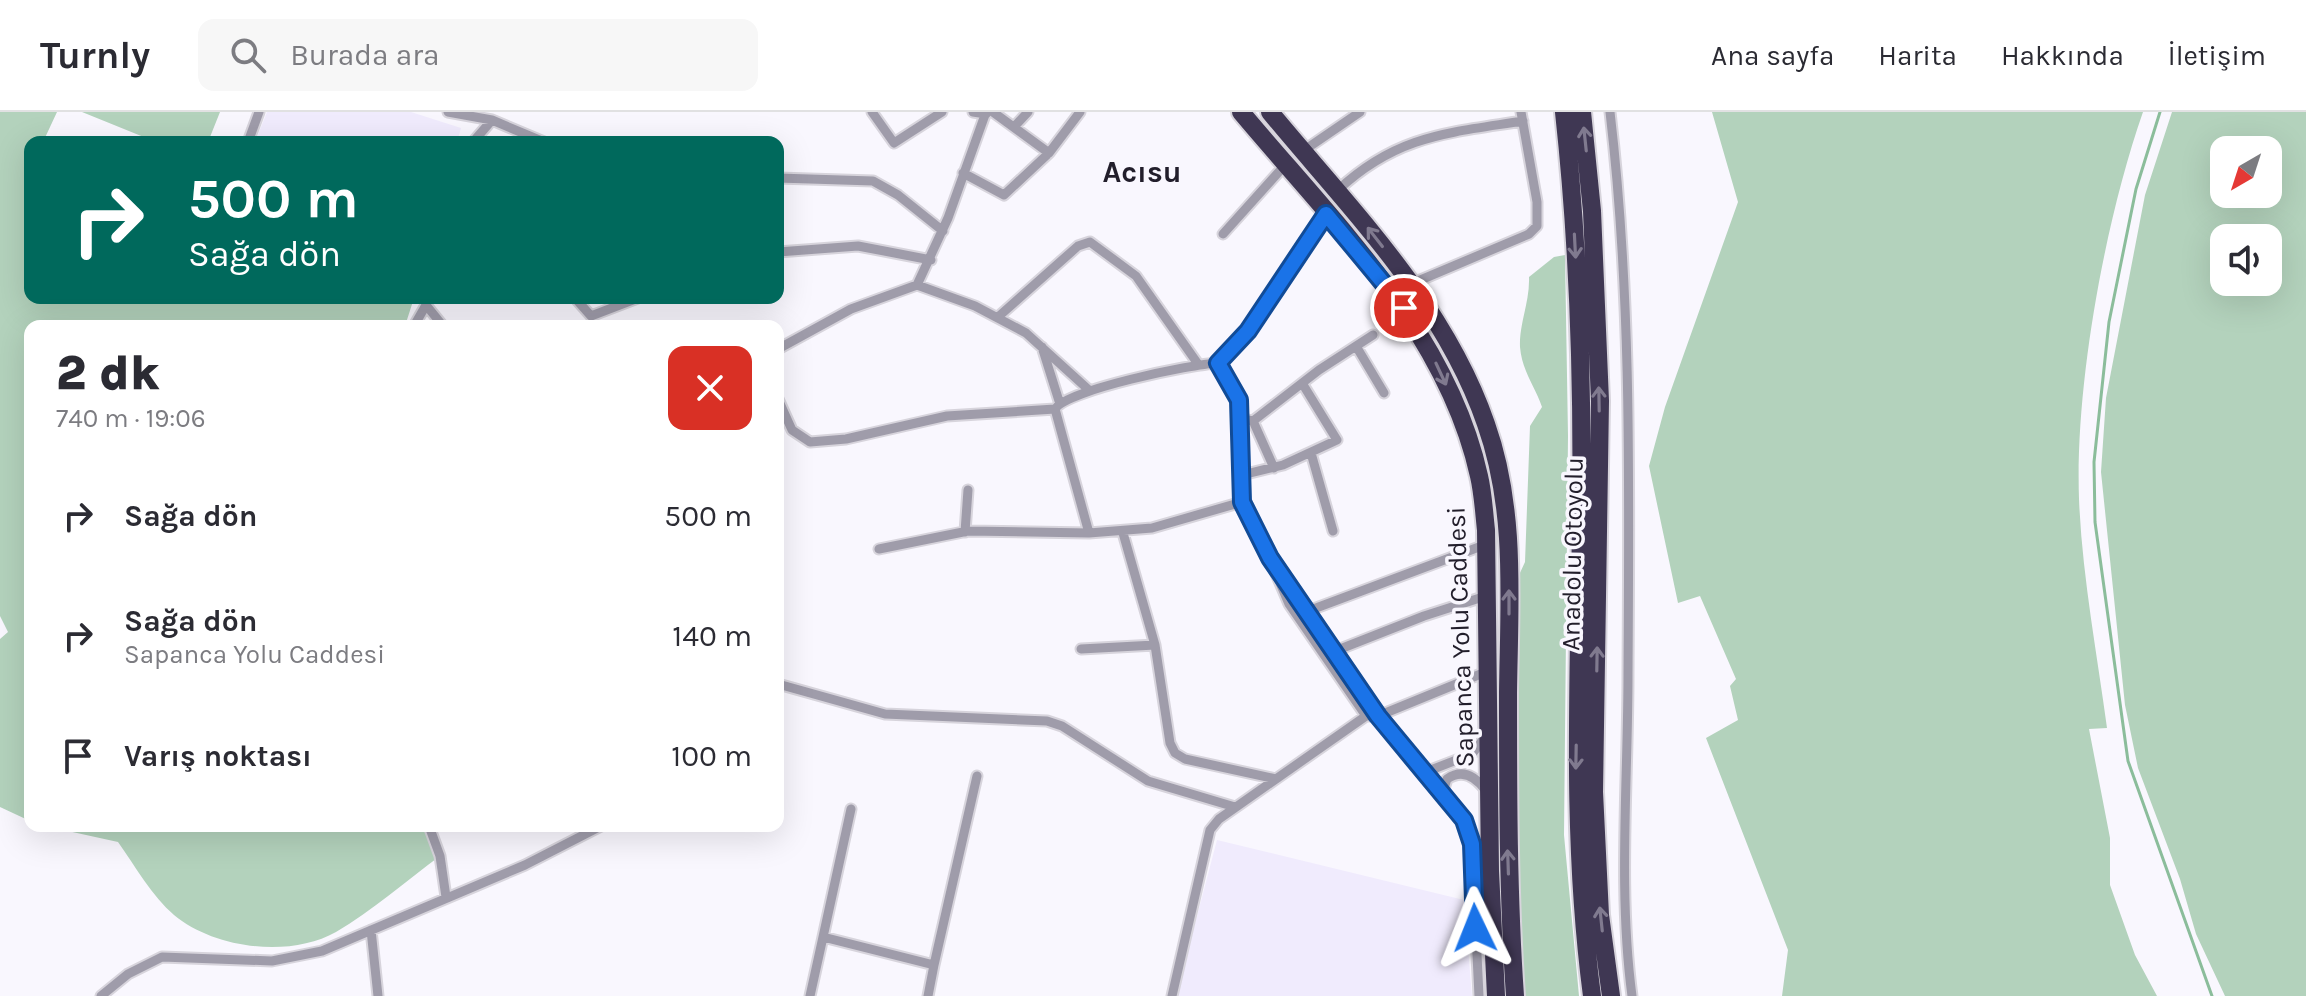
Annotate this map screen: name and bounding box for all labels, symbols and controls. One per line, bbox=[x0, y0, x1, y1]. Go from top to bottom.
search box bbox=[198, 19, 758, 91]
text: Turnly bbox=[40, 33, 150, 78]
icon: search bbox=[226, 33, 270, 77]
text: Burada ara bbox=[290, 37, 440, 73]
text: Ana sayfa bbox=[1711, 39, 1834, 72]
text: Harita bbox=[1878, 39, 1957, 72]
text: Hakkında bbox=[2001, 39, 2124, 72]
text: İletişim bbox=[2168, 39, 2266, 72]
one-way arrow bbox=[1577, 127, 1592, 153]
north arrow bbox=[2210, 136, 2282, 208]
map controls bbox=[2210, 136, 2282, 296]
district label: Acısu bbox=[1102, 154, 1182, 190]
text: 500 m bbox=[188, 166, 359, 231]
icon: right bbox=[56, 168, 160, 272]
button: sound bbox=[2210, 224, 2282, 296]
one-way arrow bbox=[1366, 227, 1383, 248]
one-way arrow bbox=[1568, 232, 1583, 259]
text: Sağa dön bbox=[188, 233, 341, 275]
pin bbox=[1370, 274, 1438, 342]
icon: arrive bbox=[1382, 286, 1426, 330]
text: 2 dk bbox=[56, 345, 160, 401]
button: close bbox=[668, 346, 752, 430]
one-way arrow bbox=[1434, 361, 1449, 385]
one-way arrow bbox=[1592, 386, 1607, 413]
text: 740 m · 19:06 bbox=[56, 403, 206, 434]
street label: Anadolu Otoyolu bbox=[1555, 457, 1590, 651]
icon: right bbox=[56, 494, 100, 538]
text: Sağa dön bbox=[124, 498, 257, 534]
text: 500 m bbox=[664, 498, 752, 534]
street label: Sapanca Yolu Caddesi bbox=[1440, 506, 1481, 768]
one-way arrow bbox=[1501, 589, 1517, 616]
text: Sağa dön bbox=[124, 603, 257, 639]
icon: right bbox=[56, 614, 100, 658]
text: 140 m bbox=[672, 618, 752, 654]
text: Sapanca Yolu Caddesi bbox=[124, 639, 385, 670]
one-way arrow bbox=[1589, 646, 1604, 673]
icon: arrive bbox=[56, 734, 100, 778]
text: Varış noktası bbox=[124, 738, 312, 774]
text: 100 m bbox=[671, 738, 752, 774]
one-way arrow bbox=[1568, 743, 1584, 770]
one-way arrow bbox=[1500, 849, 1515, 876]
position arrow bbox=[1433, 886, 1517, 970]
one-way arrow bbox=[1594, 906, 1609, 933]

